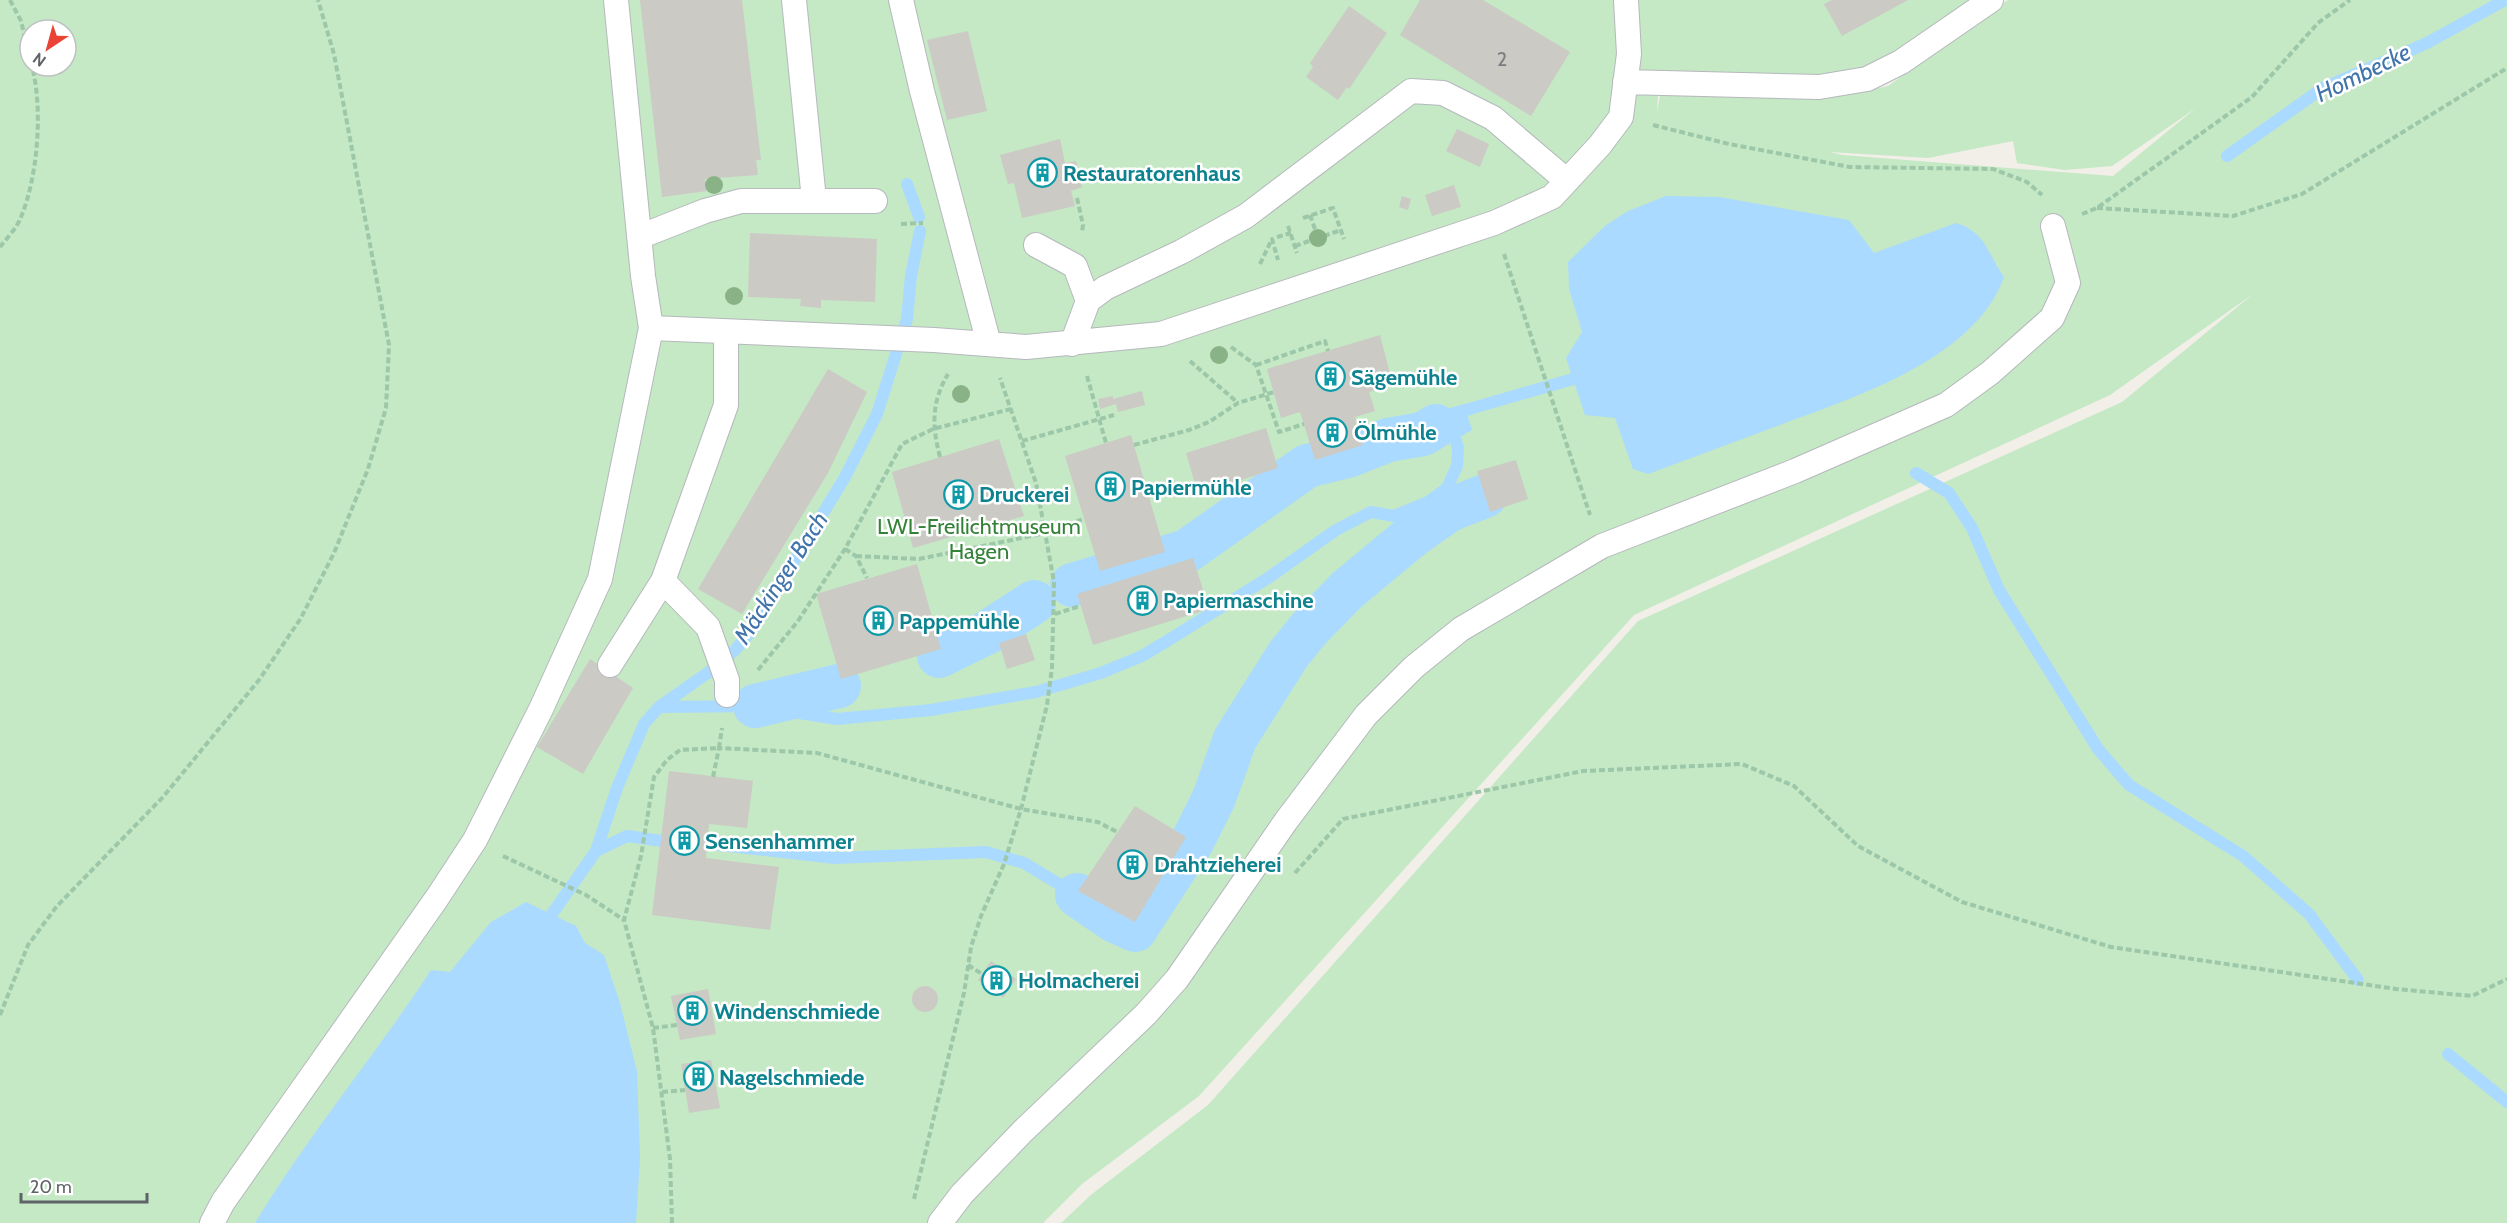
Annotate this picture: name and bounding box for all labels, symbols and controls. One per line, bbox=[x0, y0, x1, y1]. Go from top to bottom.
north arrow bbox=[18, 18, 78, 78]
water label: Hombecke bbox=[2310, 37, 2415, 108]
house number: 2 bbox=[1497, 47, 1507, 71]
text: N bbox=[29, 49, 50, 71]
building icon: Restauratorenhaus bbox=[1026, 157, 1058, 189]
place label: Restauratorenhaus bbox=[1063, 160, 1241, 187]
building icon: Sägemühle bbox=[1314, 361, 1346, 393]
place label: Sägemühle bbox=[1351, 364, 1457, 391]
building icon: Ölmühle bbox=[1317, 416, 1349, 448]
place label: Ölmühle bbox=[1354, 419, 1437, 446]
building icon: Papiermühle bbox=[1094, 471, 1126, 503]
place label: Papiermühle bbox=[1131, 474, 1252, 501]
building icon: Druckerei bbox=[942, 478, 974, 510]
place label: Druckerei bbox=[979, 481, 1069, 508]
water label: Mäckinger Bach bbox=[727, 506, 834, 650]
park label: LWL-Freilichtmuseum Hagen bbox=[877, 513, 1081, 565]
building icon: Papiermaschine bbox=[1126, 584, 1158, 616]
place label: Papiermaschine bbox=[1163, 587, 1314, 614]
building icon: Pappemühle bbox=[862, 605, 894, 637]
place label: Pappemühle bbox=[899, 608, 1020, 635]
building icon: Sensenhammer bbox=[668, 825, 700, 857]
place label: Sensenhammer bbox=[705, 828, 855, 855]
building icon: Drahtzieherei bbox=[1117, 848, 1149, 880]
place label: Drahtzieherei bbox=[1154, 851, 1281, 878]
building icon: Holmacherei bbox=[981, 964, 1013, 996]
place label: Holmacherei bbox=[1018, 967, 1139, 994]
building icon: Windenschmiede bbox=[677, 995, 709, 1027]
place label: Windenschmiede bbox=[714, 998, 880, 1025]
building icon: Nagelschmiede bbox=[682, 1061, 714, 1093]
place label: Nagelschmiede bbox=[719, 1064, 864, 1091]
scale bar bbox=[21, 1166, 147, 1204]
text: 20 m bbox=[30, 1176, 72, 1198]

